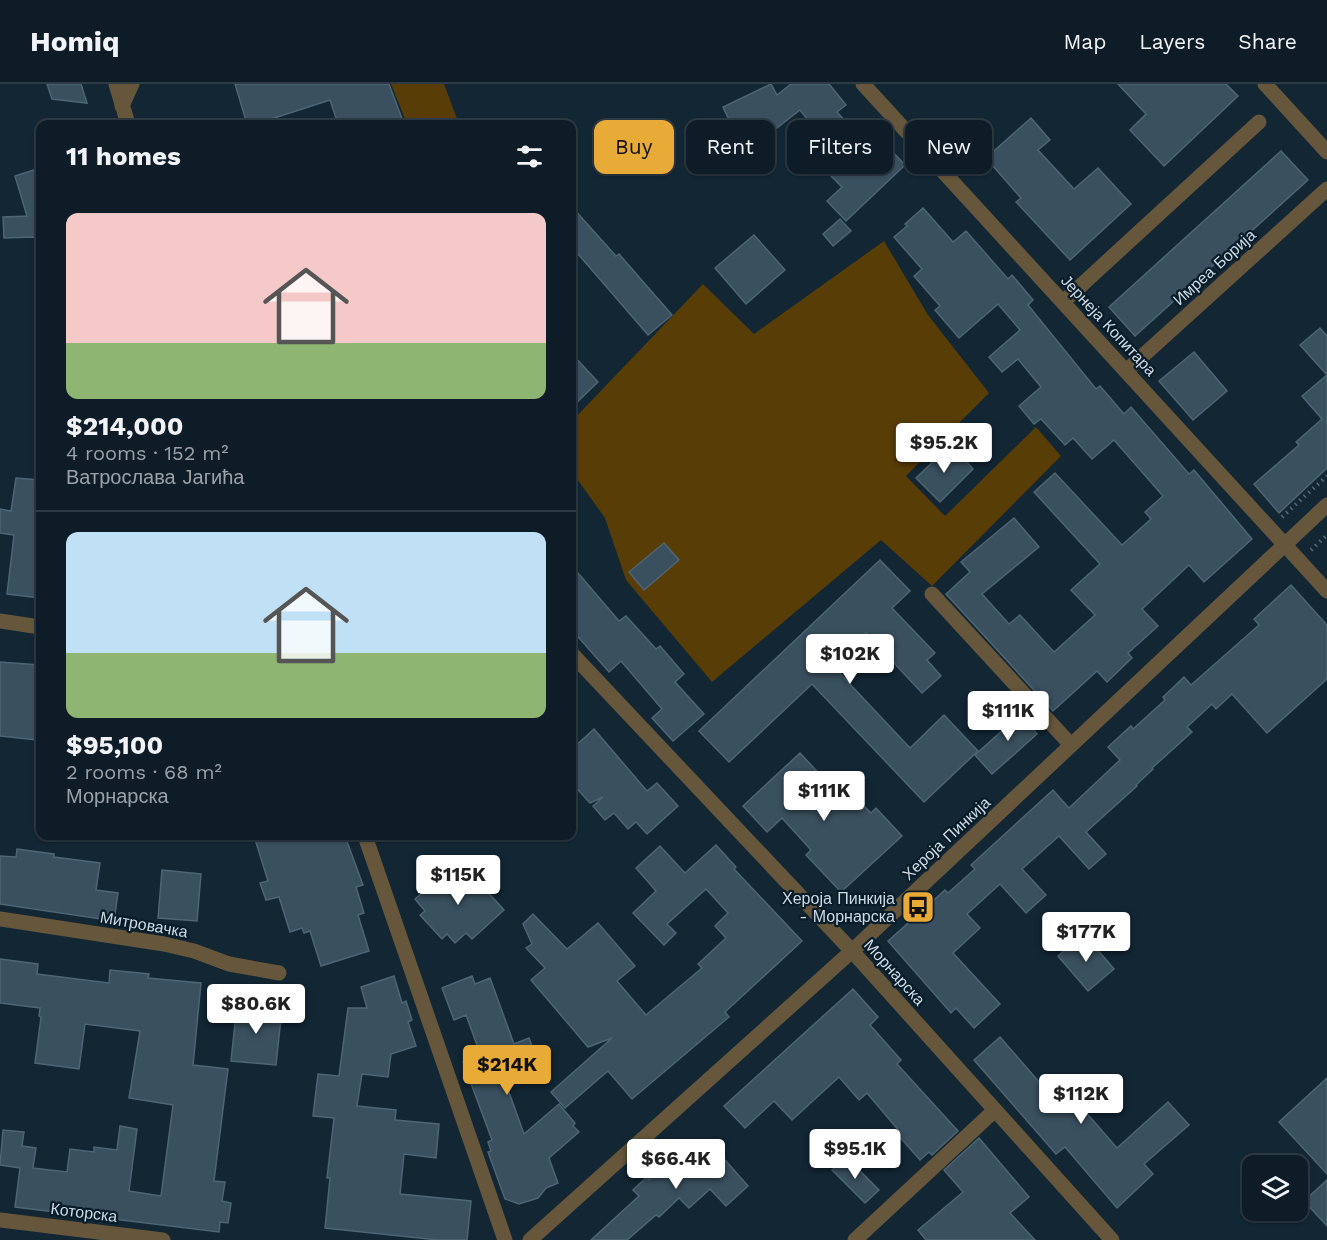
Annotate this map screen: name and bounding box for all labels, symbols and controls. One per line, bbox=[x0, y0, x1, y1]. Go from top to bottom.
text: Homiq bbox=[30, 25, 120, 58]
text: Map bbox=[1063, 29, 1106, 54]
text: Layers bbox=[1139, 29, 1205, 54]
text: Share bbox=[1238, 29, 1297, 54]
chip: Buy bbox=[594, 120, 674, 174]
chip: Rent bbox=[686, 120, 775, 174]
chip: Filters bbox=[787, 120, 893, 174]
chip: New bbox=[905, 120, 992, 174]
icon: filters bbox=[513, 140, 546, 173]
text: 11 homes bbox=[66, 141, 181, 171]
street label: Имреа Борија bbox=[1169, 225, 1260, 309]
icon: home bbox=[252, 252, 360, 360]
street label: Јернеја Копитара bbox=[1057, 271, 1160, 380]
text: $214,000 bbox=[66, 411, 184, 441]
pin: $95.2K bbox=[895, 423, 993, 474]
text: $95.2K bbox=[910, 430, 978, 454]
text: 4 rooms · 152 m² bbox=[66, 441, 229, 465]
text: Ватрослава Јагића bbox=[66, 465, 244, 489]
icon: home bbox=[252, 571, 360, 679]
pin: $102K bbox=[808, 634, 892, 685]
text: $102K bbox=[820, 641, 880, 665]
pin: $111K bbox=[966, 691, 1050, 742]
text: $111K bbox=[982, 698, 1034, 722]
text: $95,100 bbox=[66, 730, 163, 760]
text: 2 rooms · 68 m² bbox=[66, 760, 222, 784]
pin: $111K bbox=[782, 771, 866, 822]
text: $111K bbox=[798, 778, 850, 802]
text: Морнарска bbox=[66, 784, 169, 808]
street label: Хероја Пинкија bbox=[899, 793, 994, 884]
pin: $115K bbox=[416, 855, 500, 906]
text: $115K bbox=[430, 862, 486, 886]
place label: Хероја Пинкија - Морнарска bbox=[782, 889, 895, 926]
bus stop icon: Хероја Пинкија - Морнарска bbox=[900, 889, 936, 925]
street label: Митровачка bbox=[99, 907, 189, 942]
pin: $177K bbox=[1044, 912, 1128, 963]
text: $177K bbox=[1056, 919, 1116, 943]
street label: Морнарска bbox=[860, 935, 929, 1009]
pin: $80.6K bbox=[207, 984, 305, 1035]
text: $80.6K bbox=[221, 991, 291, 1015]
pin: $214K bbox=[465, 1045, 549, 1096]
text: $214K bbox=[477, 1052, 537, 1076]
pin: $112K bbox=[1039, 1074, 1123, 1125]
text: $112K bbox=[1053, 1081, 1109, 1105]
pin: $95.1K bbox=[806, 1129, 904, 1180]
text: $95.1K bbox=[824, 1136, 886, 1160]
pin: $66.4K bbox=[627, 1139, 725, 1190]
text: $66.4K bbox=[641, 1146, 711, 1170]
map controls bbox=[1242, 1155, 1308, 1221]
button: layers bbox=[1242, 1155, 1308, 1221]
street label: Которска bbox=[49, 1199, 118, 1226]

